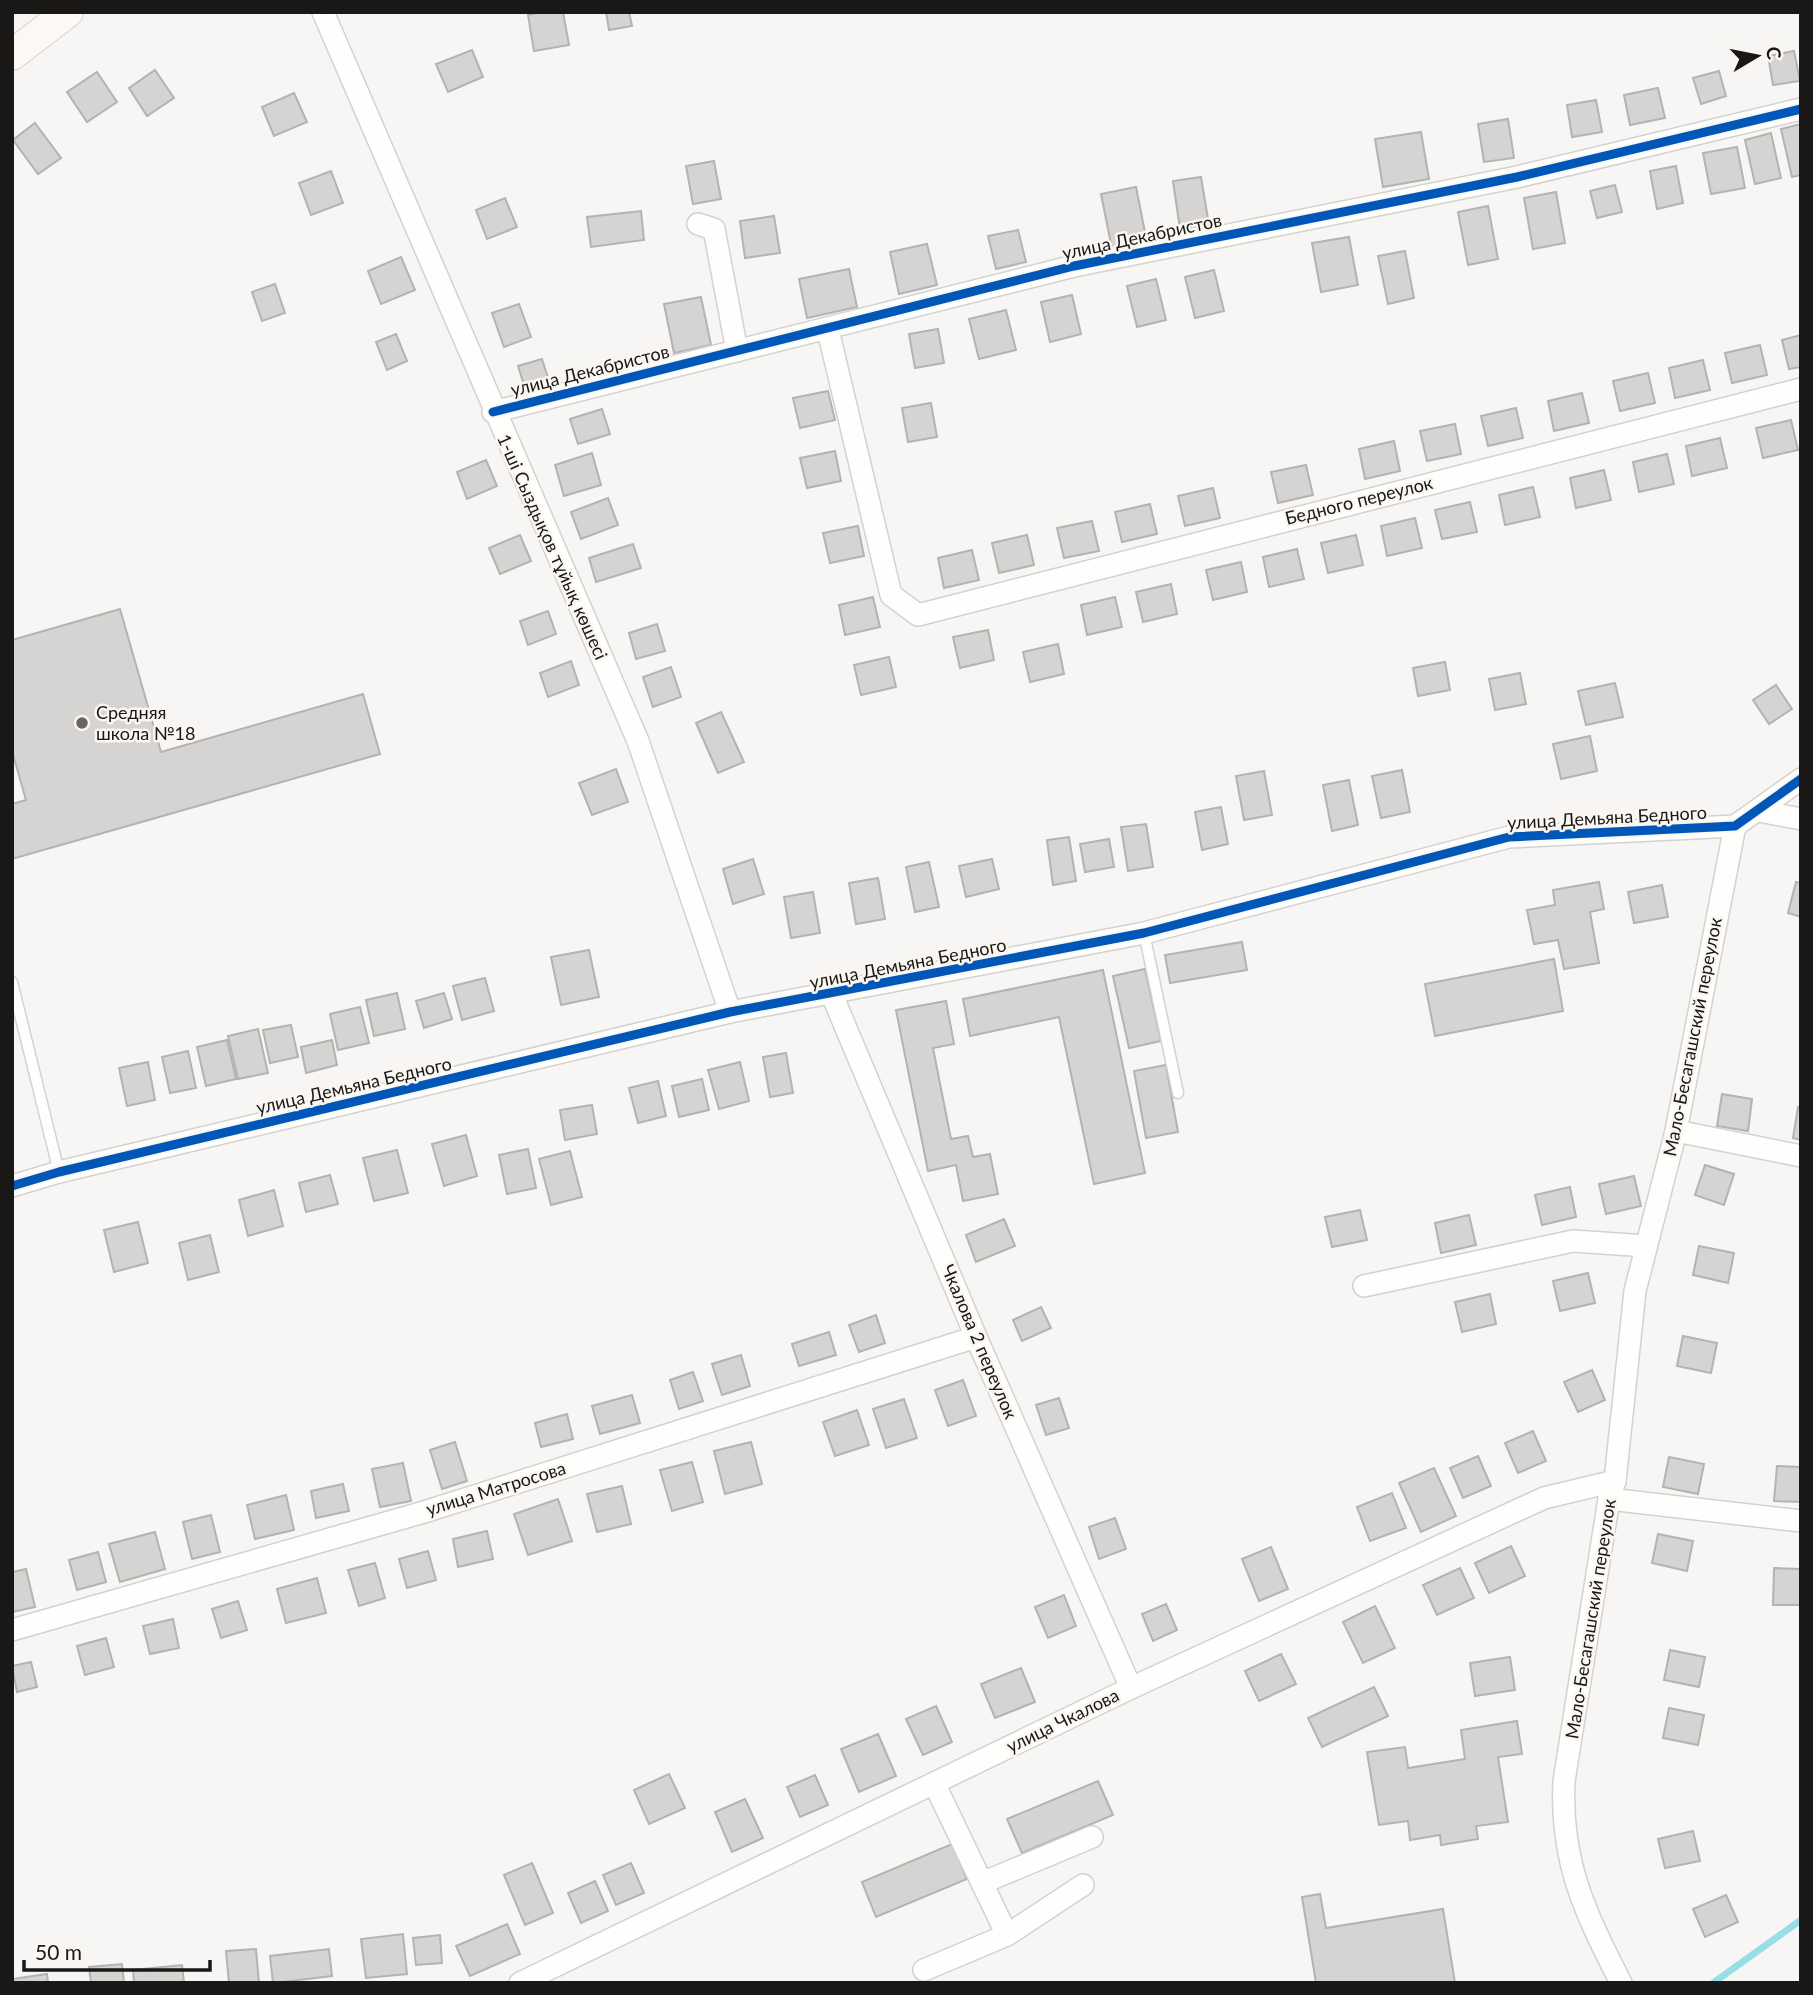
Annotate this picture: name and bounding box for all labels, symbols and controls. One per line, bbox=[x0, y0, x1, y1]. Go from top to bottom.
north arrow bbox=[1722, 21, 1792, 91]
text: С bbox=[1762, 45, 1787, 62]
street label: улица Декабристов bbox=[1060, 208, 1224, 264]
street label: улица Декабристов bbox=[508, 340, 671, 400]
street label: 1-ші Сыздықов тұйық көшесі bbox=[493, 430, 613, 663]
street label: Бедного переулок bbox=[1283, 471, 1435, 529]
place label: Средняя школа №18 bbox=[96, 701, 196, 744]
marker: Средняя школа №18 bbox=[74, 715, 90, 731]
street label: улица Демьяна Бедного bbox=[1507, 801, 1707, 833]
street label: Мало-Бесагашский переулок bbox=[1658, 915, 1726, 1158]
street label: улица Демьяна Бедного bbox=[808, 933, 1008, 993]
street label: улица Демьяна Бедного bbox=[254, 1052, 454, 1118]
street label: Чкалова 2 переулок bbox=[937, 1261, 1023, 1423]
street label: улица Матросова bbox=[423, 1456, 568, 1520]
street label: Мало-Бесагашский переулок bbox=[1560, 1497, 1620, 1740]
street label: улица Чкалова bbox=[1003, 1683, 1122, 1757]
scale bar bbox=[24, 1928, 210, 1972]
text: 50 m bbox=[35, 1939, 82, 1964]

